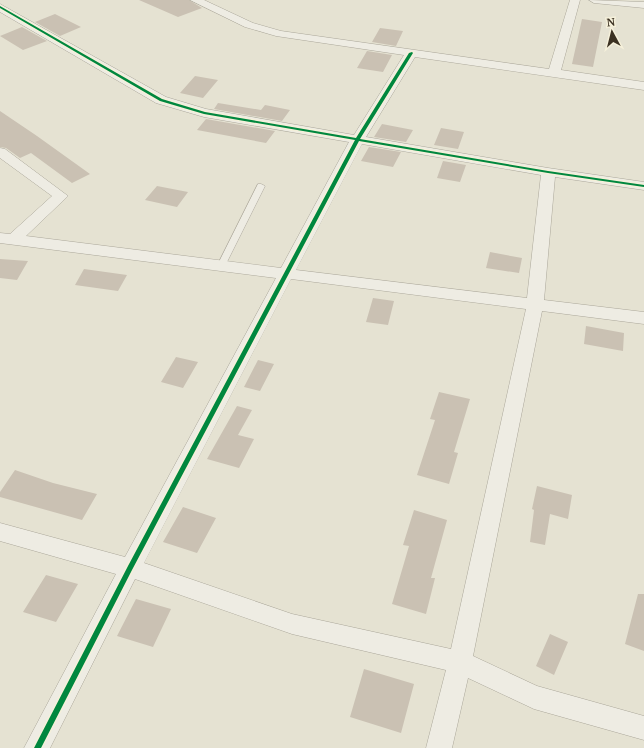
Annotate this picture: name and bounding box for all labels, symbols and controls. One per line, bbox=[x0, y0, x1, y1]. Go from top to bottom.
north arrow bbox=[592, 12, 632, 52]
text: N bbox=[606, 15, 616, 30]

